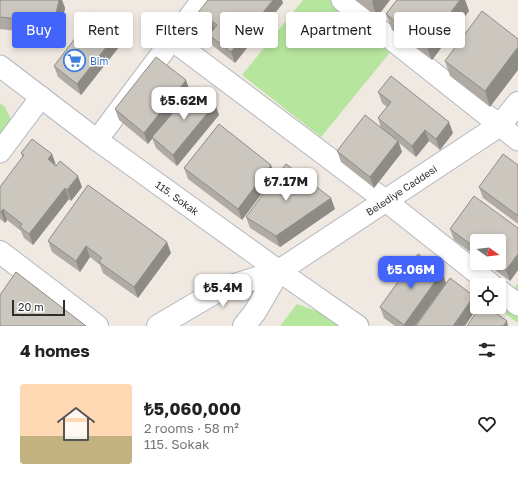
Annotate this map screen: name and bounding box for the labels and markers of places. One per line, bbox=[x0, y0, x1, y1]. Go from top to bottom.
supermarket icon: Bim bbox=[62, 48, 88, 74]
place label: Bim bbox=[90, 55, 108, 67]
pin: ₺5.62M bbox=[151, 87, 217, 121]
pin: ₺7.17M bbox=[253, 168, 319, 202]
pin: ₺5.06M bbox=[378, 256, 444, 290]
pin: ₺5.4M bbox=[195, 274, 251, 308]

